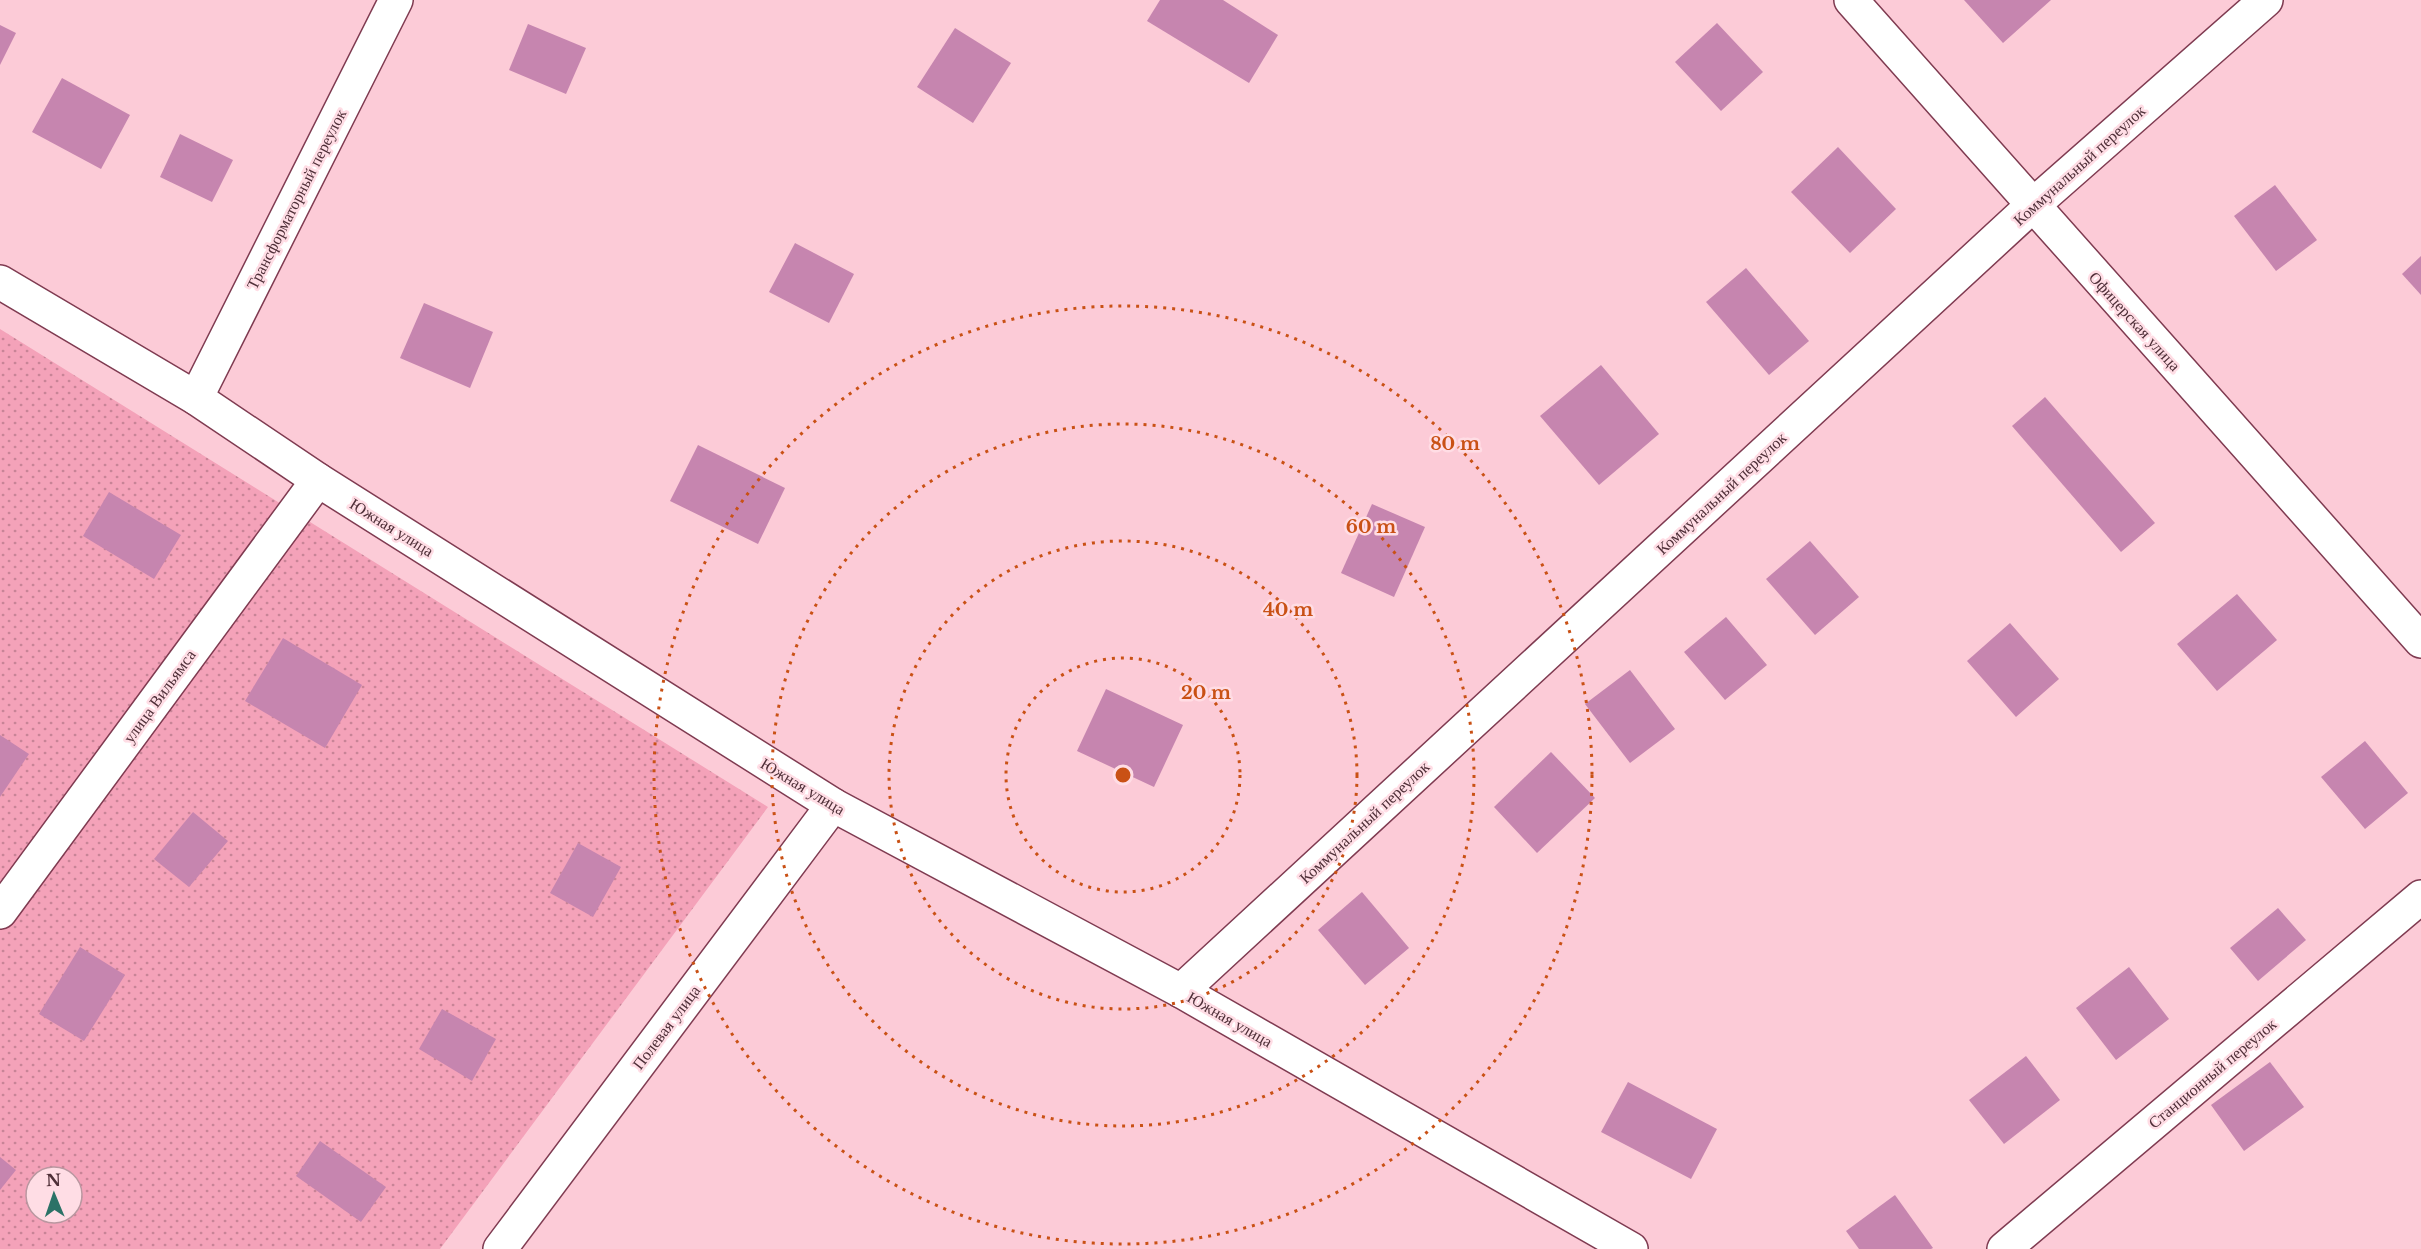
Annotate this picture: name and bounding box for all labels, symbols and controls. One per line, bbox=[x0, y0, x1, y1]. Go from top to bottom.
street label: Коммунальный переулок bbox=[2009, 100, 2149, 230]
street label: Трансформаторный переулок bbox=[242, 105, 350, 292]
street label: Офицерская улица bbox=[2085, 267, 2185, 375]
street label: Коммунальный переулок bbox=[1652, 427, 1790, 559]
text: 80 m bbox=[1430, 433, 1480, 455]
street label: Южная улица bbox=[346, 493, 438, 561]
text: 60 m bbox=[1346, 516, 1396, 538]
text: 40 m bbox=[1263, 599, 1313, 621]
street label: улица Вильямса bbox=[118, 645, 200, 747]
text: 20 m bbox=[1181, 682, 1231, 704]
street label: Южная улица bbox=[757, 753, 849, 819]
street label: Коммунальный переулок bbox=[1295, 756, 1433, 888]
centre of rings bbox=[1113, 765, 1133, 785]
street label: Полевая улица bbox=[628, 981, 704, 1073]
street label: Южная улица bbox=[1184, 987, 1276, 1051]
street label: Станционный переулок bbox=[2144, 1013, 2280, 1132]
north arrow bbox=[24, 1165, 84, 1225]
text: N bbox=[46, 1170, 61, 1190]

